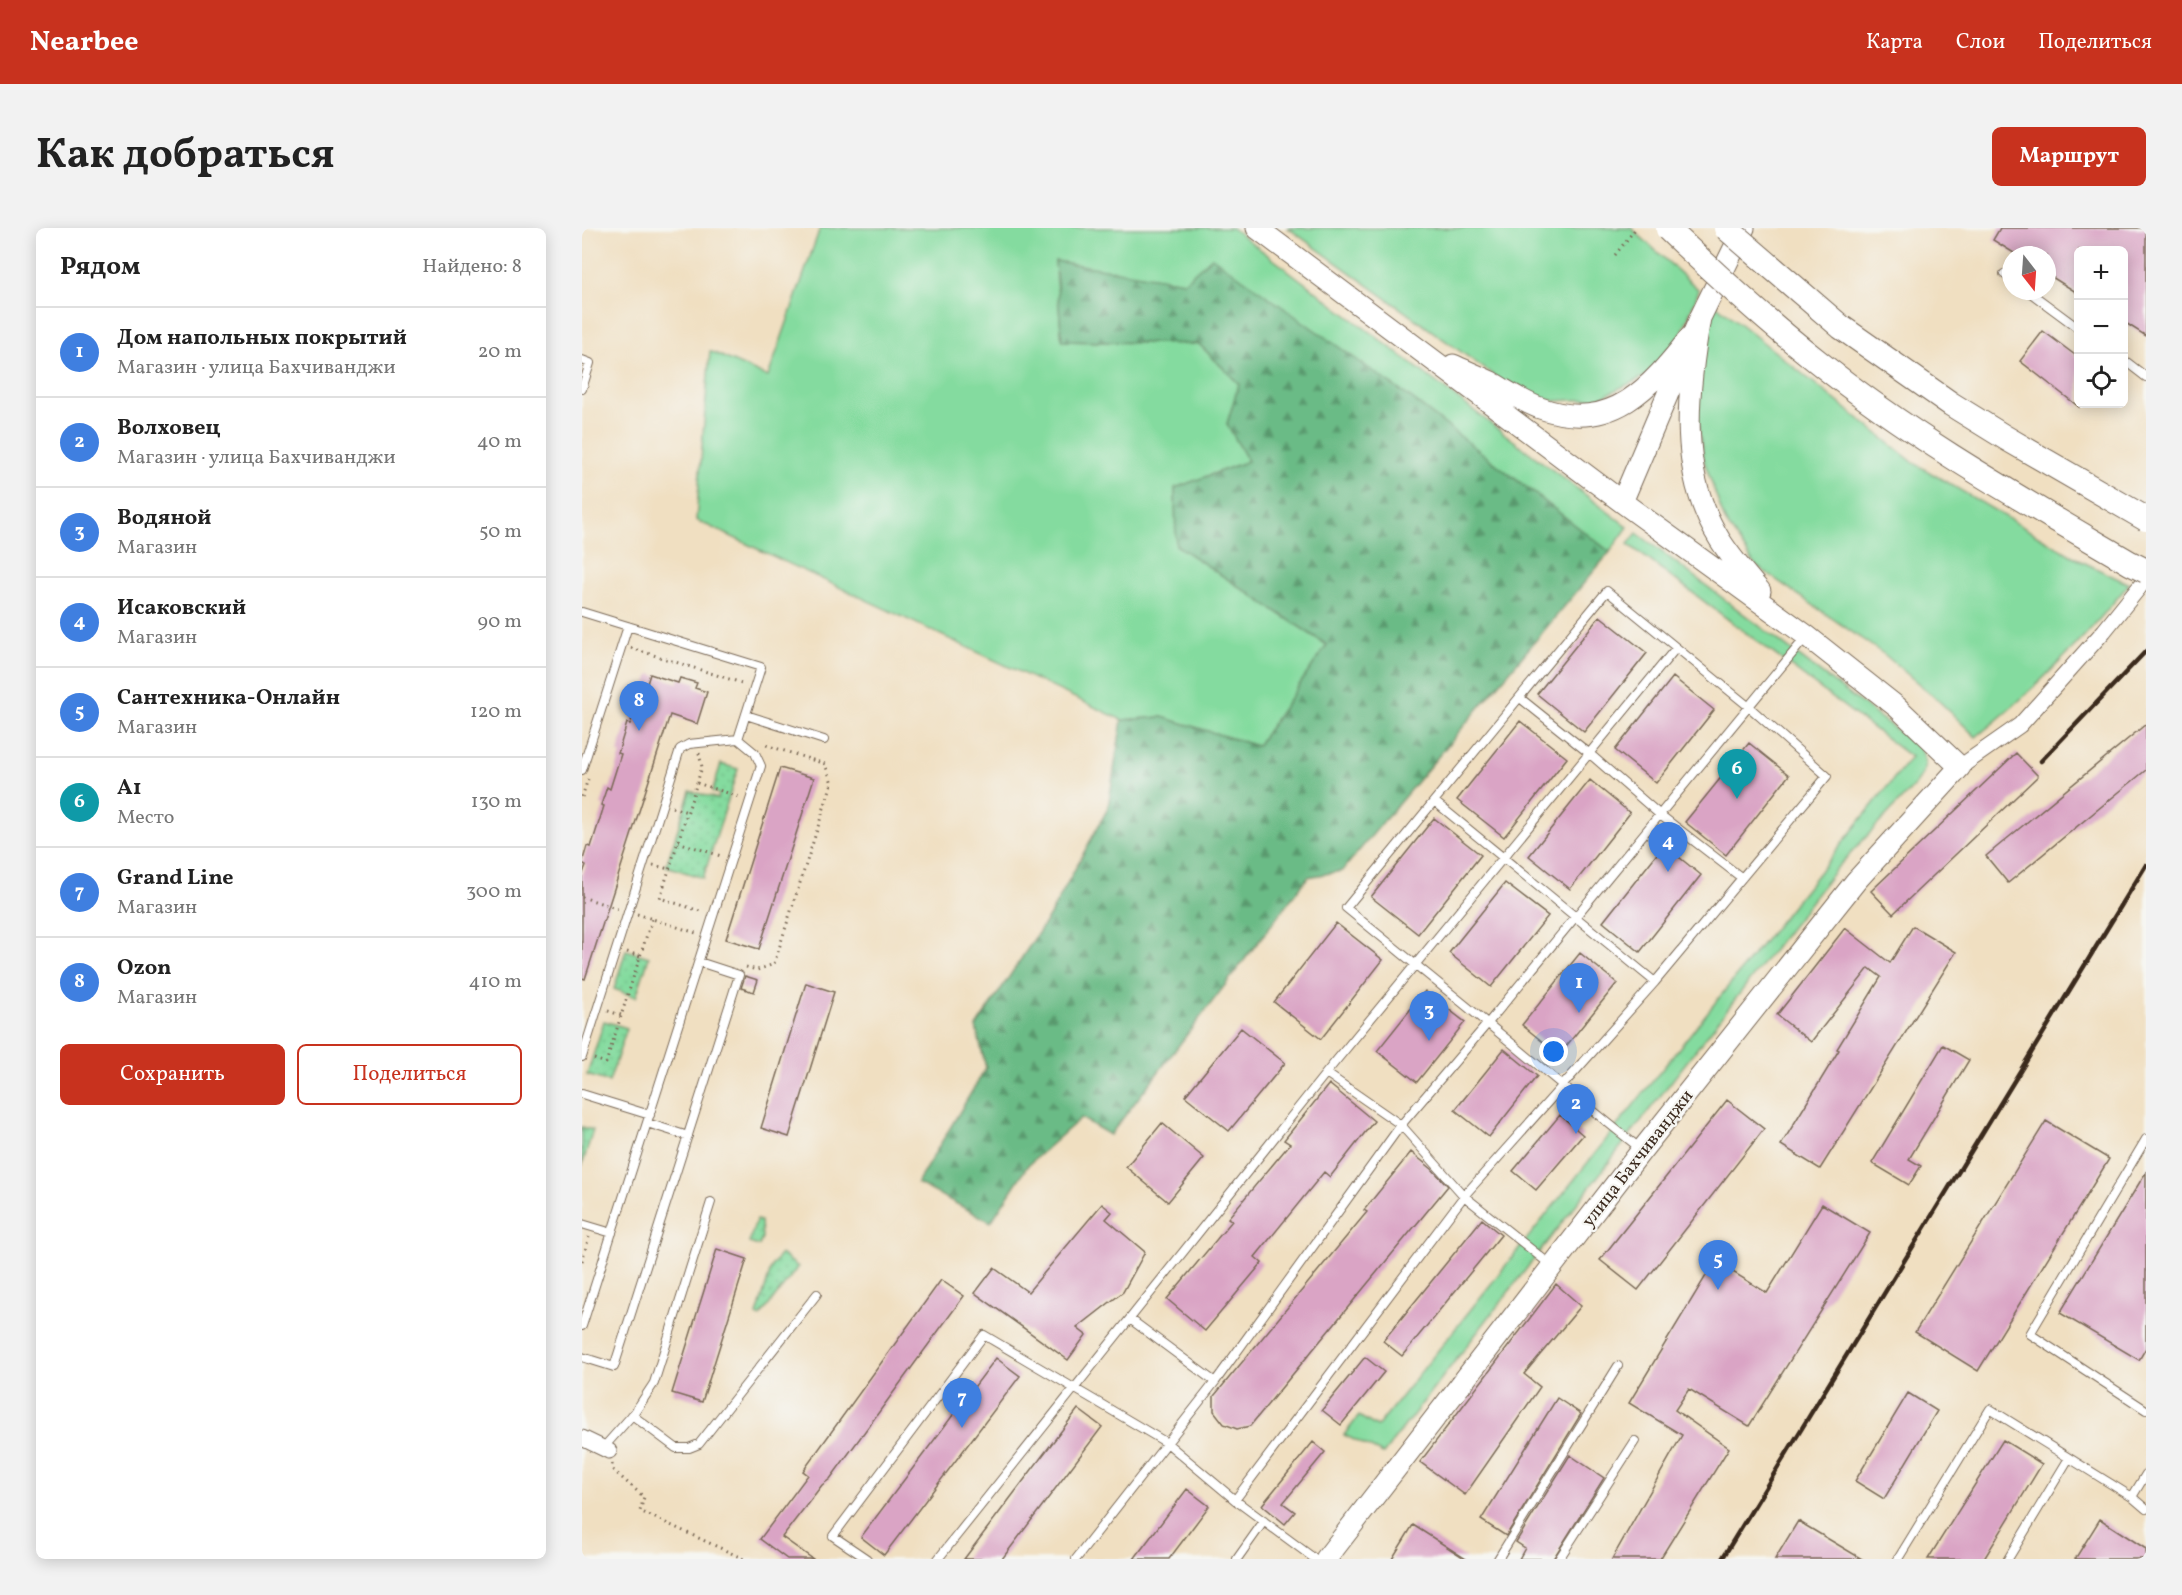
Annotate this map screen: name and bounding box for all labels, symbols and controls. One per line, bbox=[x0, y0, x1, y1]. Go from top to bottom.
text: Nearbee bbox=[30, 23, 139, 62]
text: Карта bbox=[1866, 28, 1923, 57]
text: Слои bbox=[1956, 28, 2005, 57]
text: Поделиться bbox=[2038, 28, 2152, 57]
text: Как добраться bbox=[36, 127, 335, 186]
button: Маршрут bbox=[1992, 127, 2146, 186]
north arrow bbox=[2002, 246, 2056, 300]
map controls bbox=[2074, 246, 2128, 408]
button: + bbox=[2074, 246, 2128, 300]
text: Рядом bbox=[60, 249, 140, 285]
text: Найдено: 8 bbox=[422, 253, 522, 281]
button: − bbox=[2074, 300, 2128, 354]
text: Дом напольных покрытий bbox=[117, 323, 407, 354]
text: 1 bbox=[75, 338, 84, 366]
text: 20 m bbox=[478, 338, 522, 366]
text: Магазин · улица Бахчиванджи bbox=[117, 354, 396, 382]
button: locate bbox=[2074, 354, 2128, 408]
text: Волховец bbox=[117, 413, 221, 444]
text: 2 bbox=[74, 428, 85, 456]
text: 40 m bbox=[477, 428, 522, 456]
text: Магазин · улица Бахчиванджи bbox=[117, 444, 396, 472]
text: Водяной bbox=[117, 503, 211, 534]
text: 3 bbox=[74, 518, 85, 546]
text: 50 m bbox=[479, 518, 522, 546]
text: Магазин bbox=[117, 534, 197, 562]
text: Исаковский bbox=[117, 593, 246, 624]
text: 4 bbox=[73, 608, 86, 636]
text: 90 m bbox=[478, 608, 522, 636]
text: Магазин bbox=[117, 624, 197, 652]
pin: 8 bbox=[620, 682, 658, 731]
text: Сантехника-Онлайн bbox=[117, 683, 340, 714]
text: 5 bbox=[75, 698, 84, 726]
text: 120 m bbox=[470, 698, 522, 726]
text: Магазин bbox=[117, 714, 197, 742]
pin: 6 bbox=[1718, 750, 1756, 799]
text: A1 bbox=[117, 773, 142, 804]
text: 6 bbox=[74, 788, 85, 816]
text: 130 m bbox=[471, 788, 522, 816]
text: Место bbox=[117, 804, 174, 832]
pin: 4 bbox=[1648, 822, 1688, 872]
text: Grand Line bbox=[117, 863, 234, 894]
text: 7 bbox=[75, 878, 84, 906]
text: 300 m bbox=[466, 878, 522, 906]
text: Магазин bbox=[117, 894, 197, 922]
text: Ozon bbox=[117, 953, 172, 984]
pin: 1 bbox=[1560, 964, 1598, 1013]
text: 8 bbox=[74, 968, 85, 996]
text: 410 m bbox=[469, 968, 522, 996]
text: Магазин bbox=[117, 984, 197, 1012]
pin: 3 bbox=[1410, 992, 1448, 1041]
your location bbox=[1539, 1037, 1568, 1066]
button: Сохранить bbox=[60, 1044, 285, 1105]
button: Поделиться bbox=[297, 1044, 522, 1105]
pin: 2 bbox=[1556, 1084, 1596, 1134]
street label: улица Бахчиванджи bbox=[1577, 1085, 1700, 1233]
pin: 5 bbox=[1698, 1240, 1738, 1290]
pin: 7 bbox=[942, 1378, 982, 1428]

